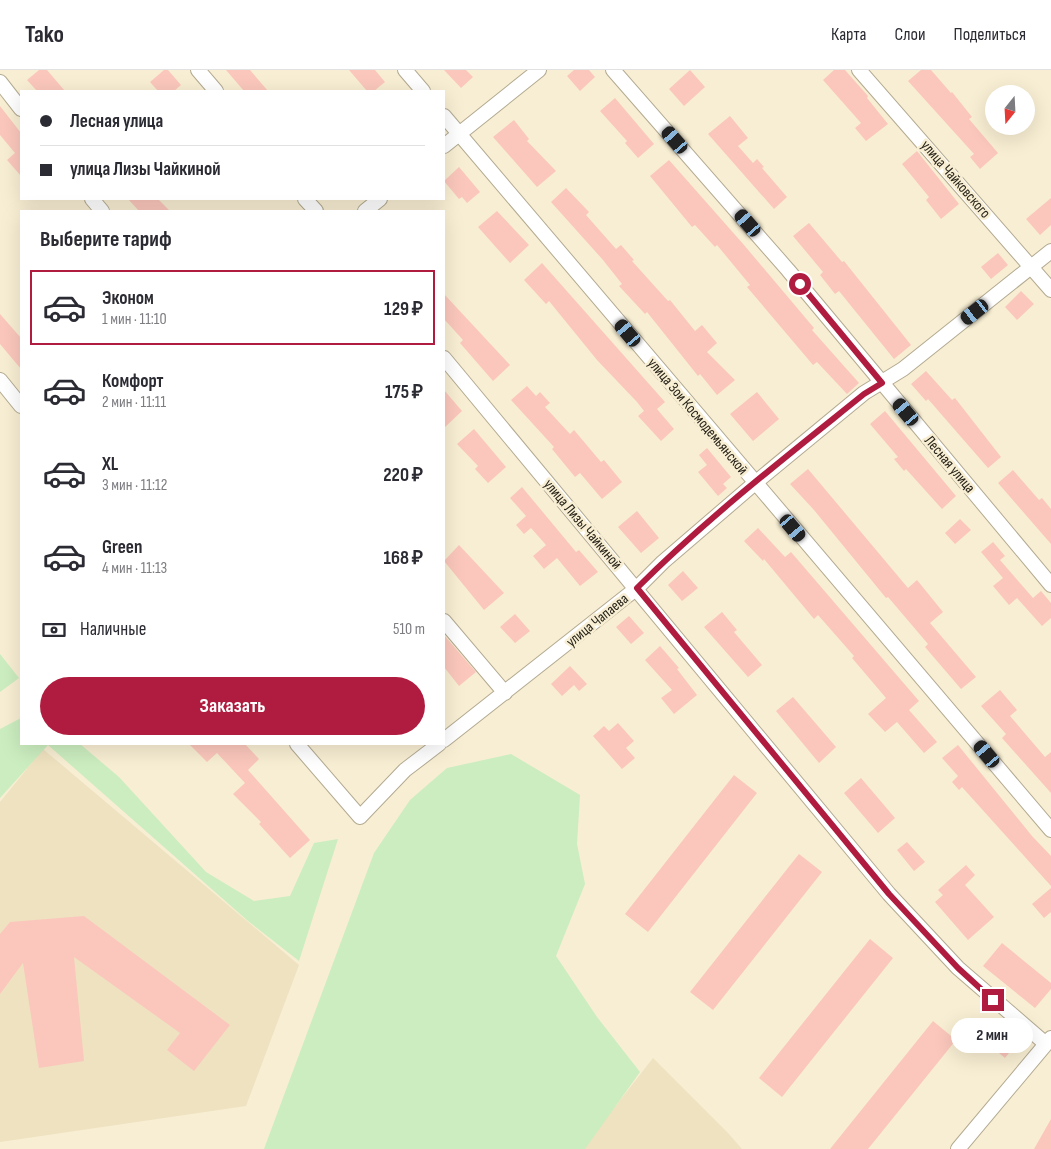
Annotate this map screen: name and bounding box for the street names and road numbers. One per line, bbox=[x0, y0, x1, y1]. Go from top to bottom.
street label: улица Чайковского bbox=[917, 136, 995, 222]
street label: улица Зои Космодемьянской bbox=[643, 354, 752, 479]
street label: Лесная улица bbox=[920, 432, 979, 497]
street label: улица Лизы Чайкиной bbox=[539, 475, 626, 573]
street label: улица Чапаева bbox=[562, 589, 632, 651]

